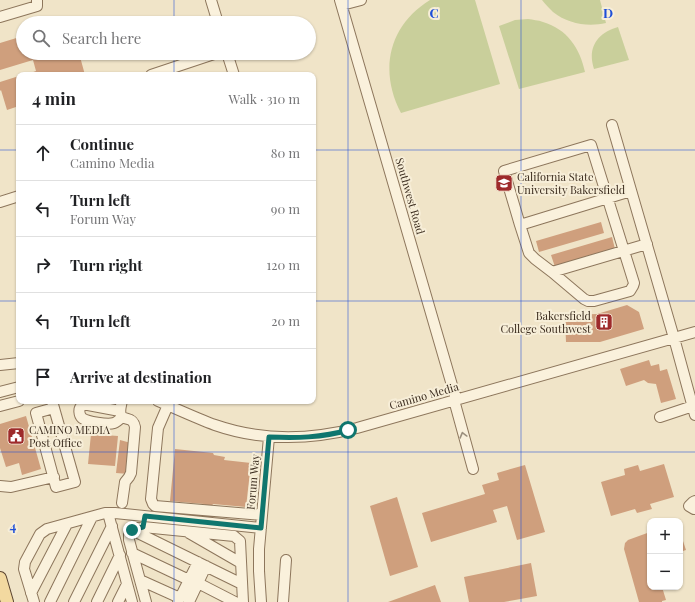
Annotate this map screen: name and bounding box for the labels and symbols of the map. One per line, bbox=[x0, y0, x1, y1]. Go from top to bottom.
text: C bbox=[429, 4, 439, 21]
text: D bbox=[603, 4, 613, 21]
street label: Southwest Road bbox=[392, 156, 429, 236]
place label: California State University Bakersfield bbox=[517, 169, 626, 197]
school or university icon: California State University Bakersfield bbox=[494, 173, 514, 193]
place label: Bakersfield College Southwest bbox=[500, 308, 592, 336]
building icon: Bakersfield College Southwest bbox=[594, 312, 614, 332]
street label: Camino Media bbox=[387, 378, 461, 413]
route start bbox=[339, 421, 357, 439]
place label: CAMINO MEDIA Post Office bbox=[29, 422, 110, 450]
public building icon: CAMINO MEDIA Post Office bbox=[6, 426, 26, 446]
one-way arrow bbox=[459, 432, 468, 439]
street label: Forum Way bbox=[243, 453, 262, 510]
text: 4 bbox=[10, 517, 17, 534]
route end bbox=[123, 521, 141, 539]

